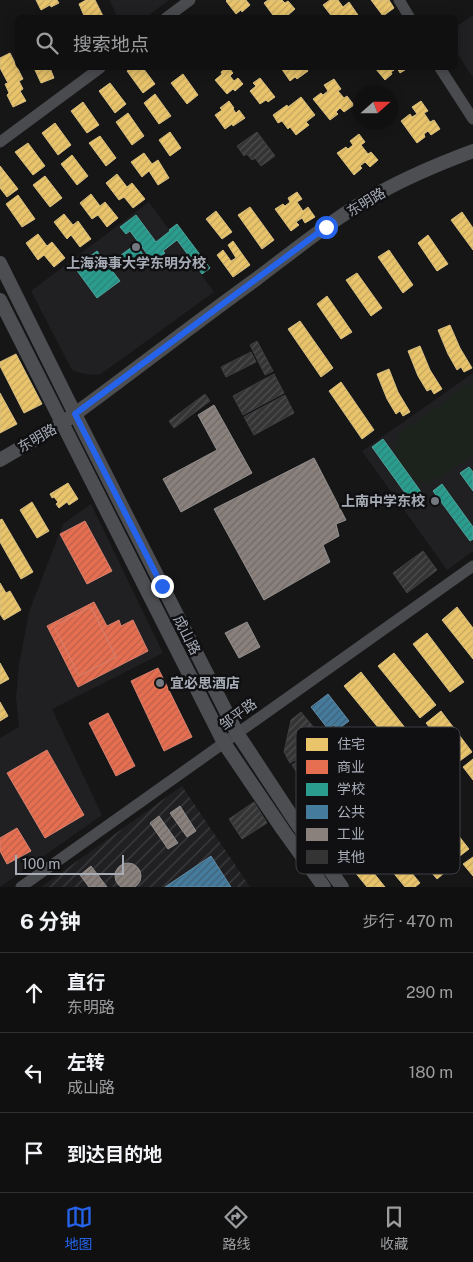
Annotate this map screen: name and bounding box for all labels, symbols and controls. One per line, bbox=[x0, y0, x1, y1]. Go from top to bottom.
search box bbox=[15, 15, 458, 70]
icon: search bbox=[33, 29, 61, 57]
text: 搜索地点 bbox=[73, 33, 149, 55]
north arrow bbox=[353, 85, 398, 130]
street label: 东明路 bbox=[344, 184, 388, 220]
route start bbox=[315, 216, 338, 239]
marker: 上海海事大学东明分校 bbox=[130, 241, 142, 253]
place label: 上海海事大学东明分校 bbox=[66, 255, 206, 271]
street label: 东明路 bbox=[15, 421, 59, 455]
place label: 上南中学东校 bbox=[341, 493, 425, 509]
marker: 上南中学东校 bbox=[429, 495, 441, 507]
route end bbox=[151, 575, 174, 598]
street label: 成山路 bbox=[170, 613, 204, 657]
place label: 宜必思酒店 bbox=[170, 675, 240, 691]
marker: 宜必思酒店 bbox=[154, 677, 166, 689]
street label: 邹平路 bbox=[216, 695, 260, 733]
legend bbox=[296, 727, 460, 874]
text: 住宅 bbox=[337, 736, 365, 752]
text: 商业 bbox=[337, 759, 365, 775]
text: 学校 bbox=[337, 781, 365, 797]
text: 公共 bbox=[337, 804, 365, 820]
text: 工业 bbox=[337, 826, 365, 842]
text: 其他 bbox=[337, 849, 365, 865]
scale bar bbox=[15, 852, 124, 875]
text: 100 m bbox=[22, 856, 60, 872]
text: 6 分钟 bbox=[20, 909, 81, 934]
text: 步行 · 470 m bbox=[363, 912, 453, 931]
text: 直行 bbox=[67, 971, 105, 993]
icon: ahead bbox=[20, 979, 48, 1007]
text: 290 m bbox=[406, 983, 453, 1002]
text: 东明路 bbox=[67, 998, 115, 1017]
text: 左转 bbox=[67, 1051, 105, 1073]
icon: left bbox=[20, 1059, 48, 1087]
text: 180 m bbox=[409, 1063, 453, 1082]
text: 成山路 bbox=[67, 1078, 115, 1097]
icon: arrive bbox=[20, 1139, 48, 1167]
text: 到达目的地 bbox=[67, 1143, 162, 1165]
tab: 地图 bbox=[65, 1203, 93, 1253]
tab: 路线 bbox=[222, 1203, 250, 1253]
tab: 收藏 bbox=[380, 1203, 408, 1253]

